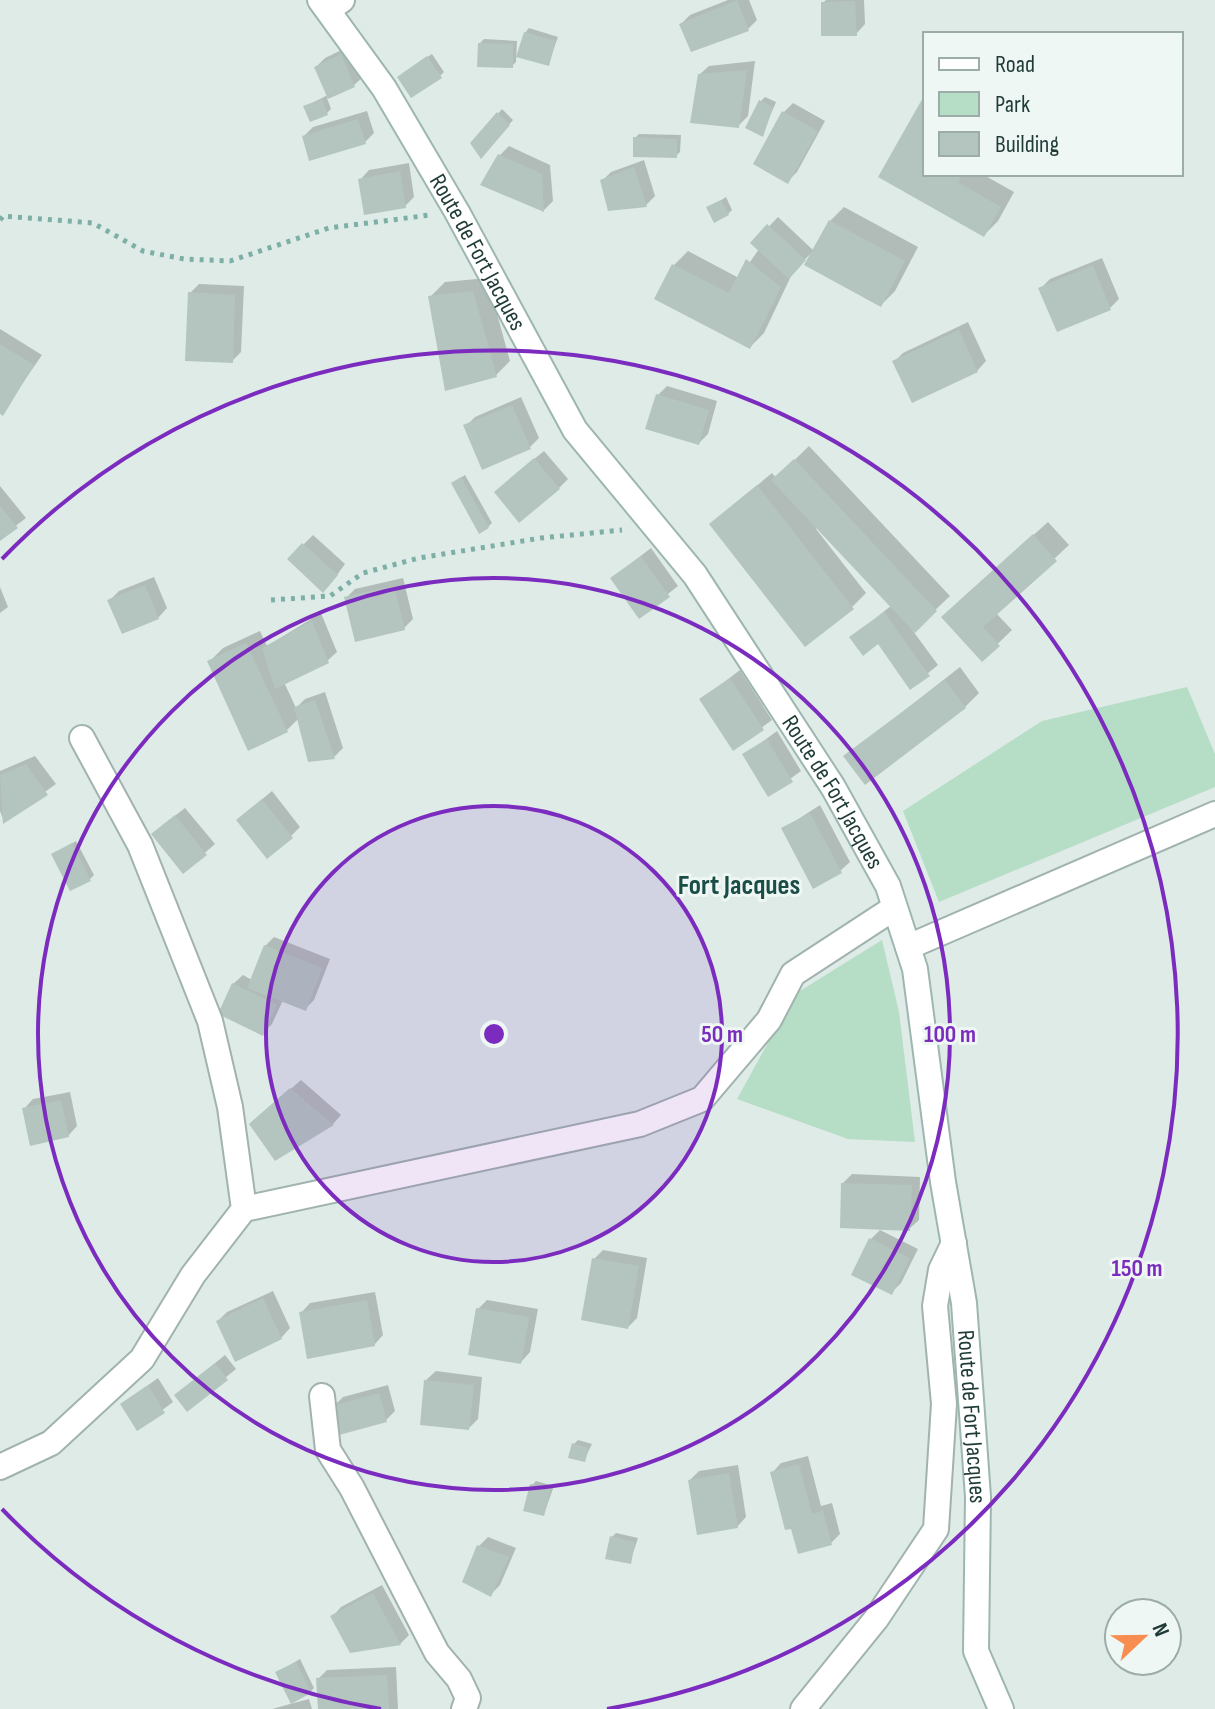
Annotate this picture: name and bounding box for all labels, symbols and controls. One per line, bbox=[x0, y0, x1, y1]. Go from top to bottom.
legend bbox=[923, 32, 1183, 176]
text: Road bbox=[995, 50, 1035, 79]
text: Park bbox=[995, 90, 1030, 119]
text: Building bbox=[995, 130, 1059, 159]
street label: Route de Fort Jacques bbox=[423, 169, 533, 335]
street label: Route de Fort Jacques bbox=[776, 710, 890, 874]
district label: Fort Jacques bbox=[678, 869, 800, 902]
centre of rings bbox=[480, 1020, 508, 1048]
text: 50 m bbox=[701, 1020, 743, 1049]
text: 100 m bbox=[924, 1020, 976, 1049]
text: 150 m bbox=[1111, 1254, 1163, 1283]
street label: Route de Fort Jacques bbox=[951, 1329, 993, 1504]
north arrow bbox=[1103, 1597, 1183, 1677]
text: N bbox=[1145, 1620, 1175, 1641]

